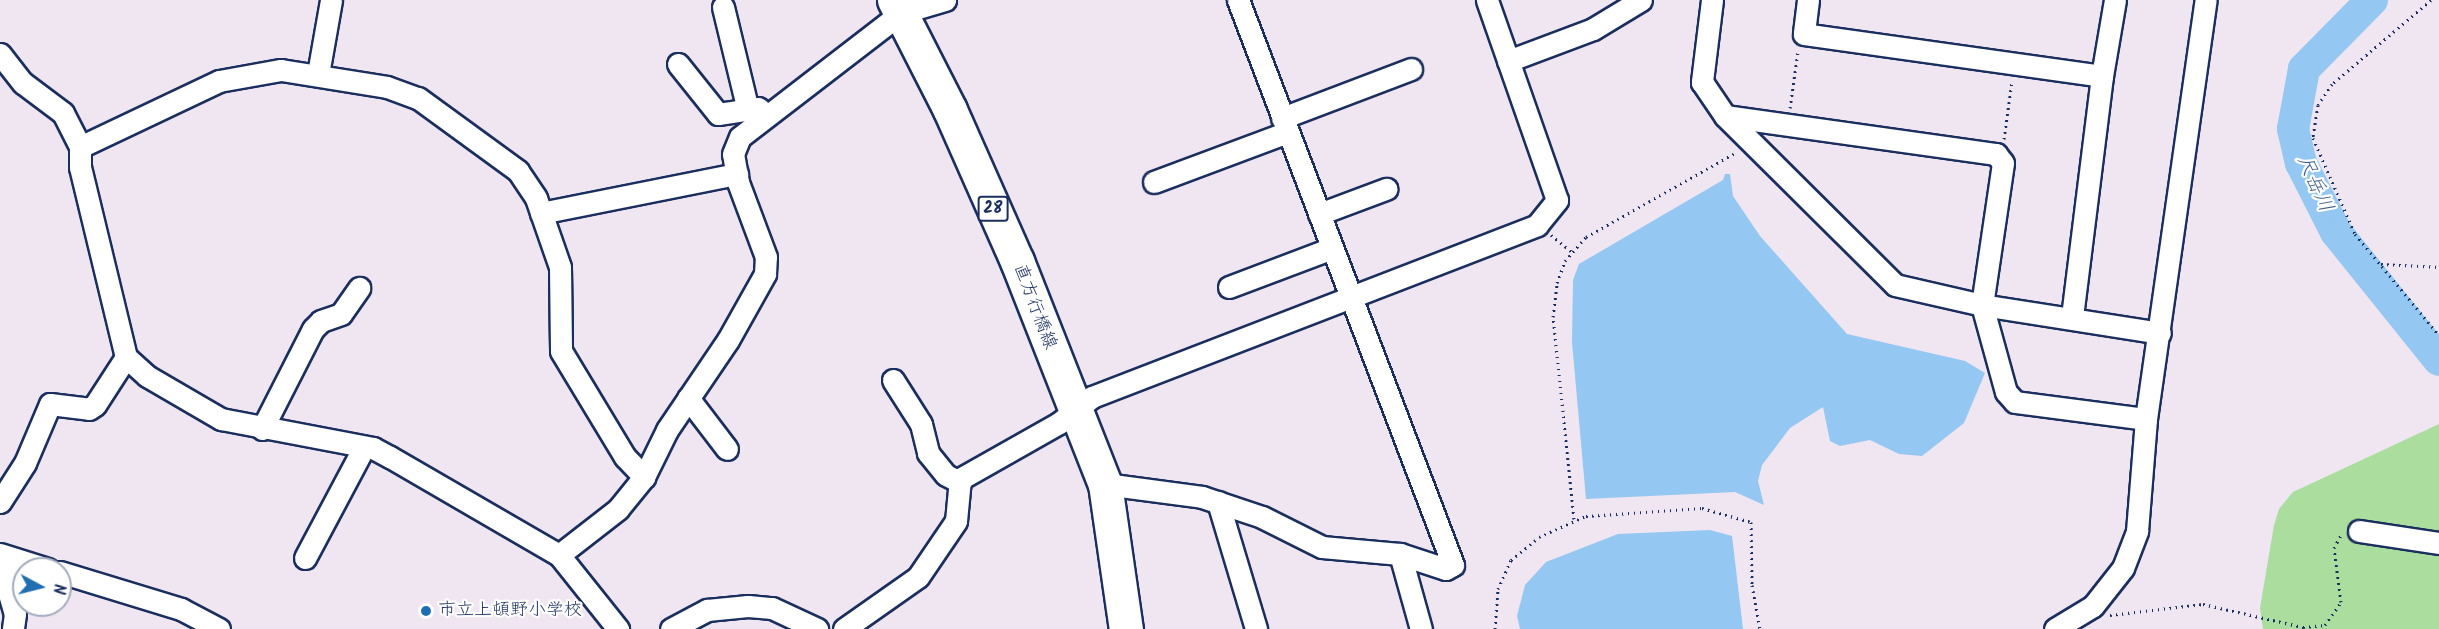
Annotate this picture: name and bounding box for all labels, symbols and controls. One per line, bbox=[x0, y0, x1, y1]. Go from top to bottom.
water label: 尺岳川 bbox=[2291, 152, 2337, 216]
road number: 28 bbox=[976, 196, 1010, 222]
street label: 直方行橋線 bbox=[1008, 261, 1060, 353]
north arrow bbox=[12, 557, 72, 617]
text: N bbox=[45, 582, 71, 596]
place label: 市立上頓野小学校 bbox=[438, 600, 582, 622]
marker: 市立上頓野小学校 bbox=[419, 604, 433, 618]

